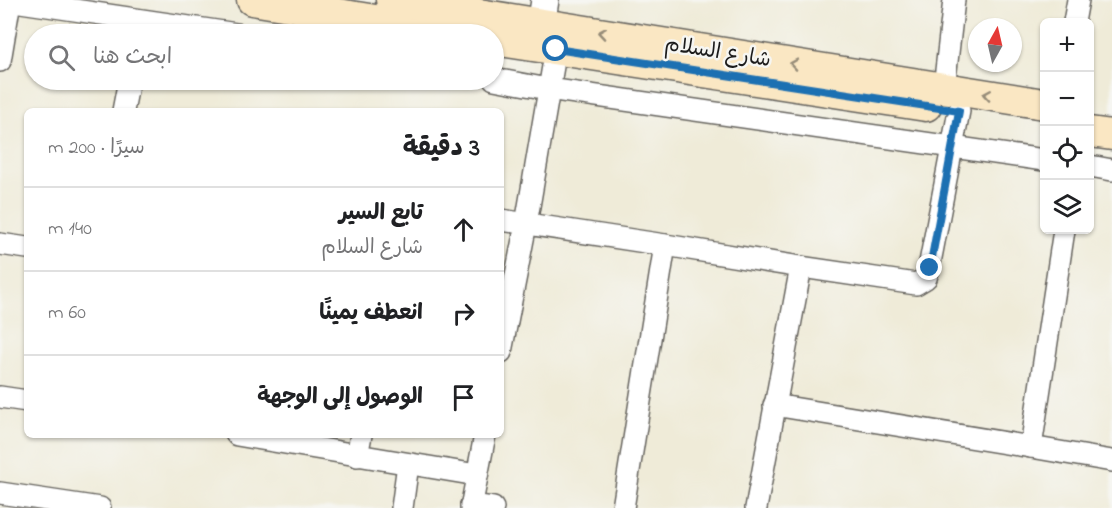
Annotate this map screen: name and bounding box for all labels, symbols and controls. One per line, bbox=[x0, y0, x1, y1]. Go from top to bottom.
north arrow bbox=[968, 18, 1022, 72]
map controls bbox=[1040, 18, 1094, 234]
button: + bbox=[1040, 18, 1094, 72]
search box bbox=[24, 24, 504, 90]
one-way arrow bbox=[597, 28, 606, 40]
street label: شارع السلام bbox=[663, 30, 773, 76]
route start bbox=[542, 35, 568, 61]
icon: search bbox=[45, 41, 78, 74]
text: ابحث هنا bbox=[93, 42, 172, 74]
one-way arrow bbox=[790, 58, 799, 70]
button: − bbox=[1040, 72, 1094, 126]
one-way arrow bbox=[982, 89, 992, 102]
button: locate bbox=[1040, 126, 1094, 180]
text: 3 دقيقة bbox=[403, 130, 480, 168]
text: سيرًا · 200 m bbox=[48, 134, 145, 163]
button: layers bbox=[1040, 180, 1094, 234]
text: تابع السير bbox=[339, 198, 423, 230]
icon: ahead bbox=[447, 213, 480, 246]
text: 140 m bbox=[48, 215, 92, 244]
text: شارع السلام bbox=[321, 234, 423, 263]
route end bbox=[916, 254, 942, 280]
icon: right bbox=[447, 297, 480, 330]
text: انعطف يمينًا bbox=[319, 298, 423, 330]
text: 60 m bbox=[48, 299, 86, 328]
icon: arrive bbox=[447, 381, 480, 414]
text: الوصول إلى الوجهة bbox=[257, 382, 423, 414]

